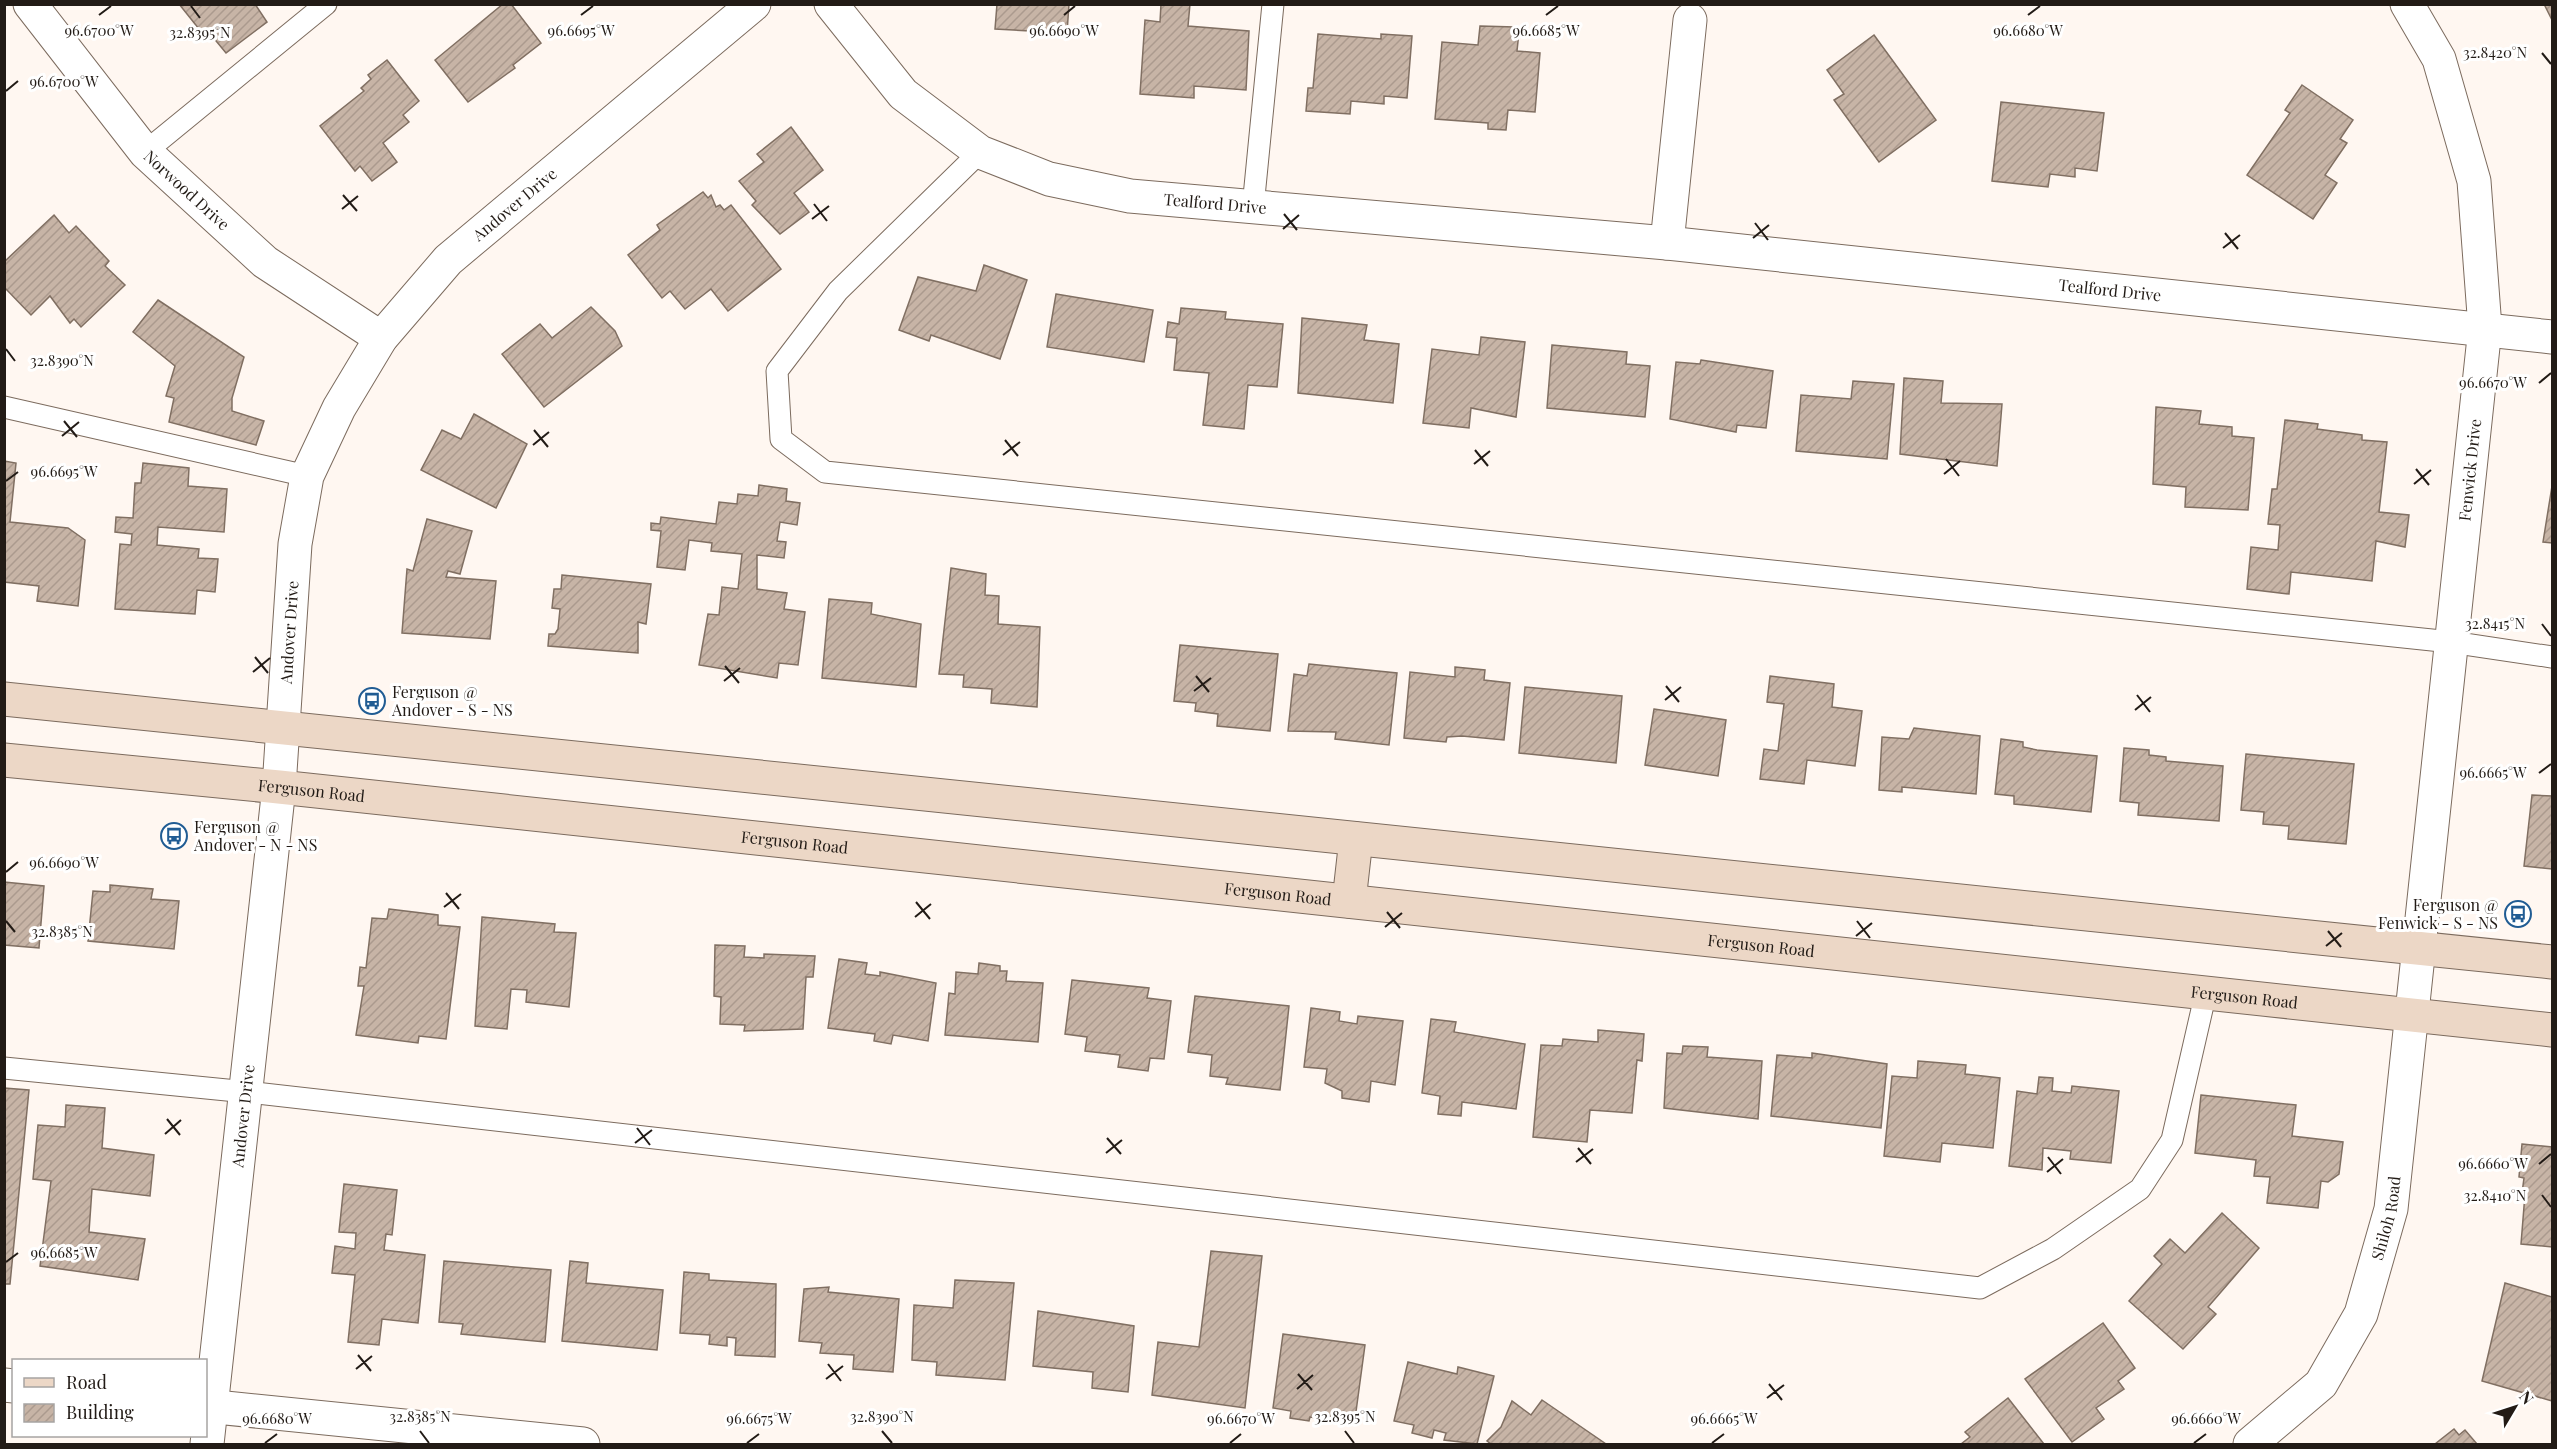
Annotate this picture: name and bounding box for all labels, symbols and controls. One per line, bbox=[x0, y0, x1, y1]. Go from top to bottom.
text: 96.6700°W bbox=[64, 20, 134, 40]
text: 96.6695°W bbox=[548, 20, 615, 40]
text: 96.6690°W bbox=[1029, 20, 1099, 40]
text: 96.6685°W bbox=[1512, 20, 1580, 40]
text: 96.6680°W bbox=[1993, 20, 2063, 40]
text: 32.8395°N bbox=[169, 22, 231, 42]
text: 32.8420°N bbox=[2463, 42, 2528, 62]
text: 96.6700°W bbox=[29, 71, 99, 91]
street label: Norwood Drive bbox=[140, 145, 234, 234]
street label: Andover Drive bbox=[467, 163, 561, 246]
street label: Tealford Drive bbox=[1163, 188, 1267, 218]
street label: Tealford Drive bbox=[2058, 274, 2162, 305]
text: 32.8390°N bbox=[30, 350, 94, 370]
text: 96.6670°W bbox=[2459, 372, 2527, 392]
street label: Fenwick Drive bbox=[2453, 418, 2485, 522]
text: 96.6695°W bbox=[31, 461, 98, 481]
street label: Andover Drive bbox=[275, 580, 303, 686]
text: 32.8415°N bbox=[2465, 613, 2525, 633]
place label: Ferguson @ Andover - S - NS bbox=[391, 681, 513, 720]
bus stop icon: Ferguson @ Andover - S - NS bbox=[357, 686, 387, 716]
text: 96.6665°W bbox=[2459, 762, 2527, 782]
street label: Ferguson Road bbox=[257, 774, 366, 806]
place label: Ferguson @ Andover - N - NS bbox=[193, 816, 317, 855]
bus stop icon: Ferguson @ Andover - N - NS bbox=[159, 821, 189, 851]
street label: Ferguson Road bbox=[740, 825, 849, 858]
text: 96.6690°W bbox=[29, 852, 99, 872]
street label: Ferguson Road bbox=[1223, 877, 1333, 909]
place label: Ferguson @ Fenwick - S - NS bbox=[2378, 894, 2498, 933]
bus stop icon: Ferguson @ Fenwick - S - NS bbox=[2503, 899, 2533, 929]
text: 32.8385°N bbox=[31, 921, 93, 941]
street label: Ferguson Road bbox=[1707, 929, 1816, 961]
street label: Ferguson Road bbox=[2190, 980, 2299, 1013]
street label: Andover Drive bbox=[226, 1063, 259, 1169]
text: 96.6660°W bbox=[2458, 1153, 2528, 1173]
street label: Shiloh Road bbox=[2366, 1175, 2404, 1262]
text: 32.8410°N bbox=[2464, 1185, 2527, 1205]
text: 96.6685°W bbox=[30, 1242, 98, 1262]
legend bbox=[12, 1359, 207, 1437]
text: Road bbox=[66, 1370, 107, 1394]
north arrow bbox=[2485, 1377, 2545, 1437]
text: N bbox=[2515, 1386, 2539, 1409]
text: Building bbox=[66, 1400, 134, 1424]
text: 32.8385°N bbox=[389, 1406, 451, 1426]
text: 32.8390°N bbox=[850, 1406, 914, 1426]
text: 32.8395°N bbox=[1314, 1406, 1376, 1426]
text: 96.6680°W bbox=[242, 1408, 312, 1428]
text: 96.6675°W bbox=[726, 1408, 792, 1428]
text: 96.6670°W bbox=[1207, 1408, 1275, 1428]
text: 96.6665°W bbox=[1690, 1408, 1758, 1428]
text: 96.6660°W bbox=[2171, 1408, 2241, 1428]

